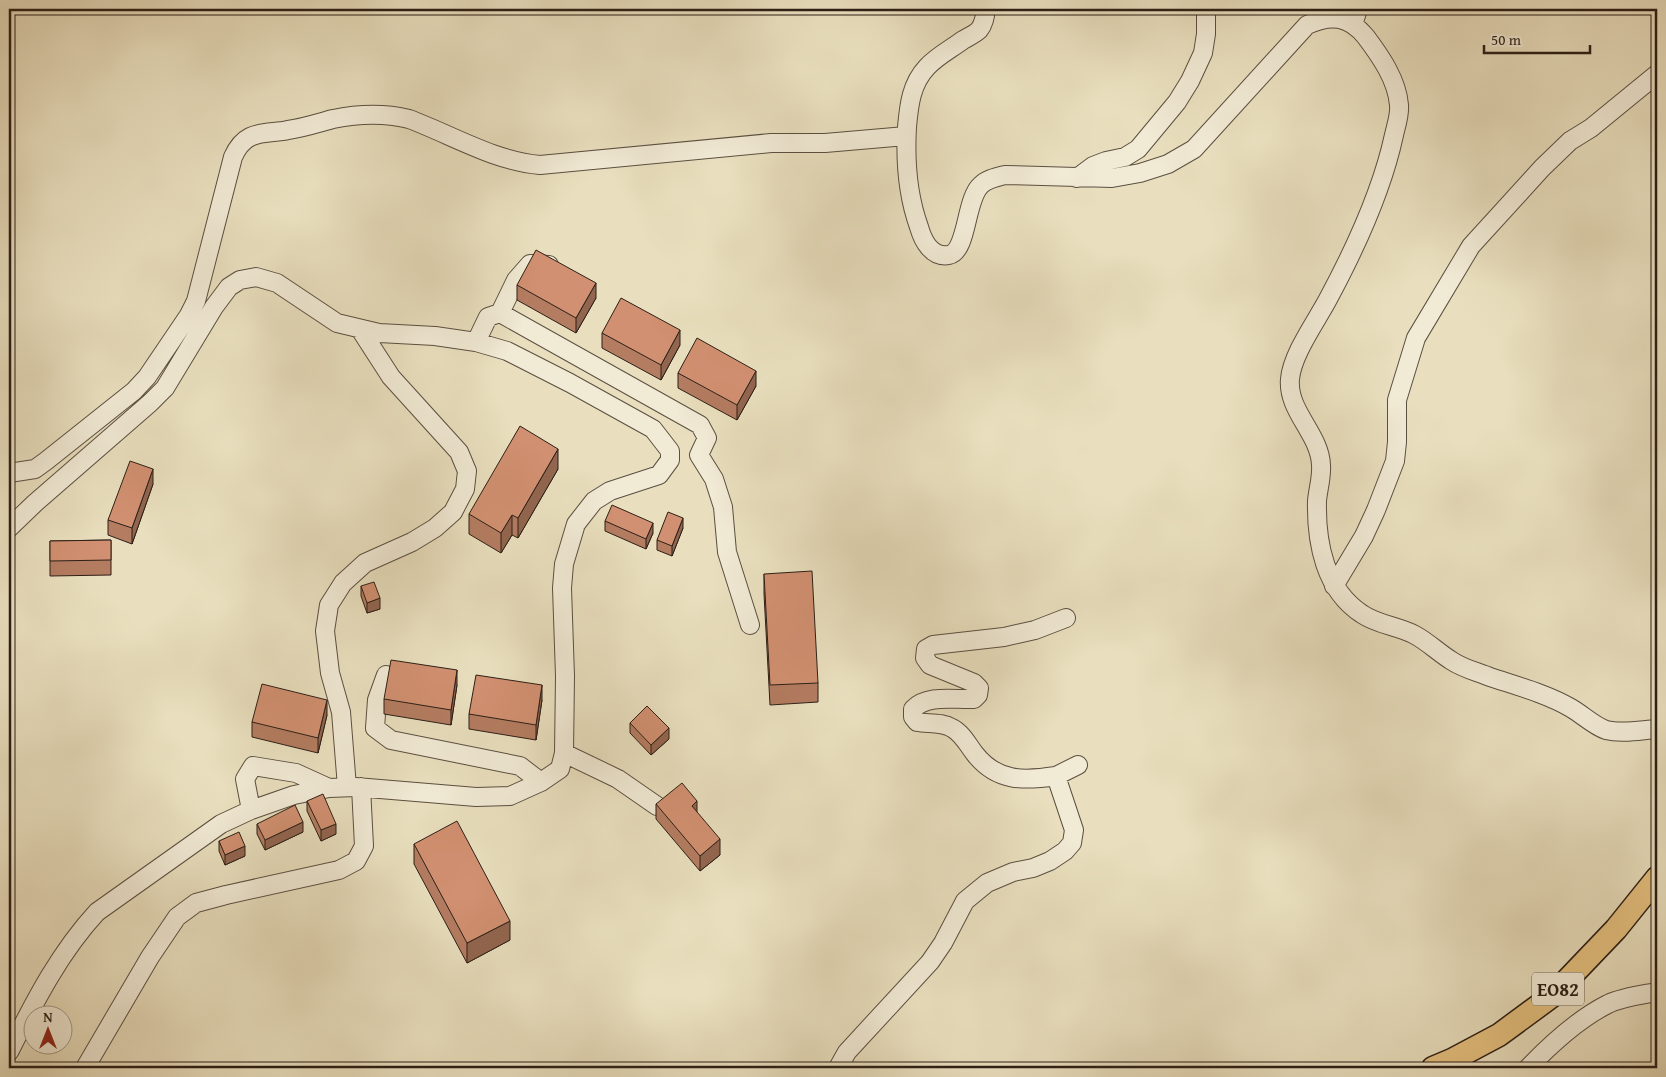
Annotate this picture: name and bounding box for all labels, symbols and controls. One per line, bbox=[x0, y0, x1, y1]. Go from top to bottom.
scale bar bbox=[1484, 22, 1590, 54]
text: 50 m bbox=[1491, 29, 1522, 50]
road number: ΕΟ82 bbox=[1532, 972, 1584, 1006]
north arrow bbox=[22, 1004, 72, 1054]
text: N bbox=[43, 1007, 53, 1027]

